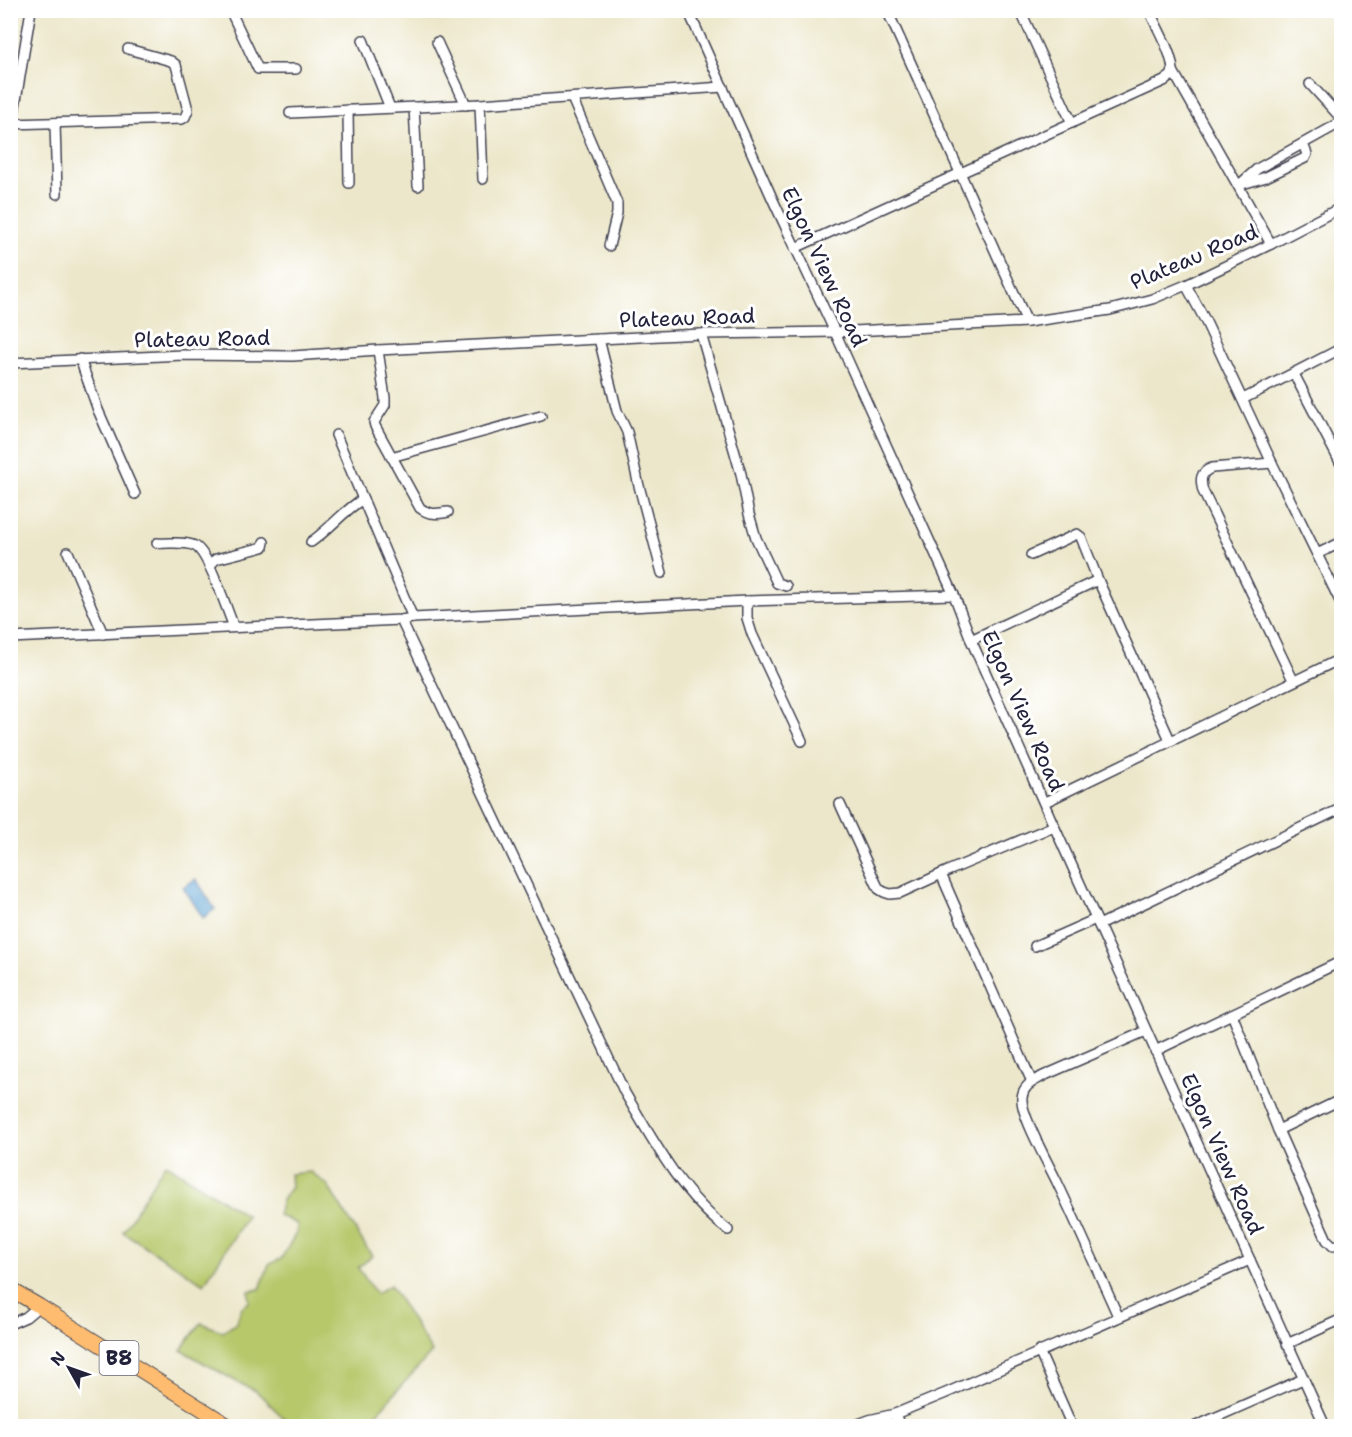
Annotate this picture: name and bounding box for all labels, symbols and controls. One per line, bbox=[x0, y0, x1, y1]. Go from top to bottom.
street label: Elgon View Road bbox=[775, 182, 873, 352]
street label: Plateau Road bbox=[1126, 217, 1262, 297]
street label: Plateau Road bbox=[618, 302, 756, 334]
street label: Plateau Road bbox=[134, 324, 270, 354]
street label: Elgon View Road bbox=[975, 626, 1071, 796]
street label: Elgon View Road bbox=[1174, 1069, 1270, 1239]
north arrow bbox=[39, 1338, 99, 1398]
road number: B8 bbox=[100, 1341, 138, 1375]
text: N bbox=[46, 1347, 70, 1370]

